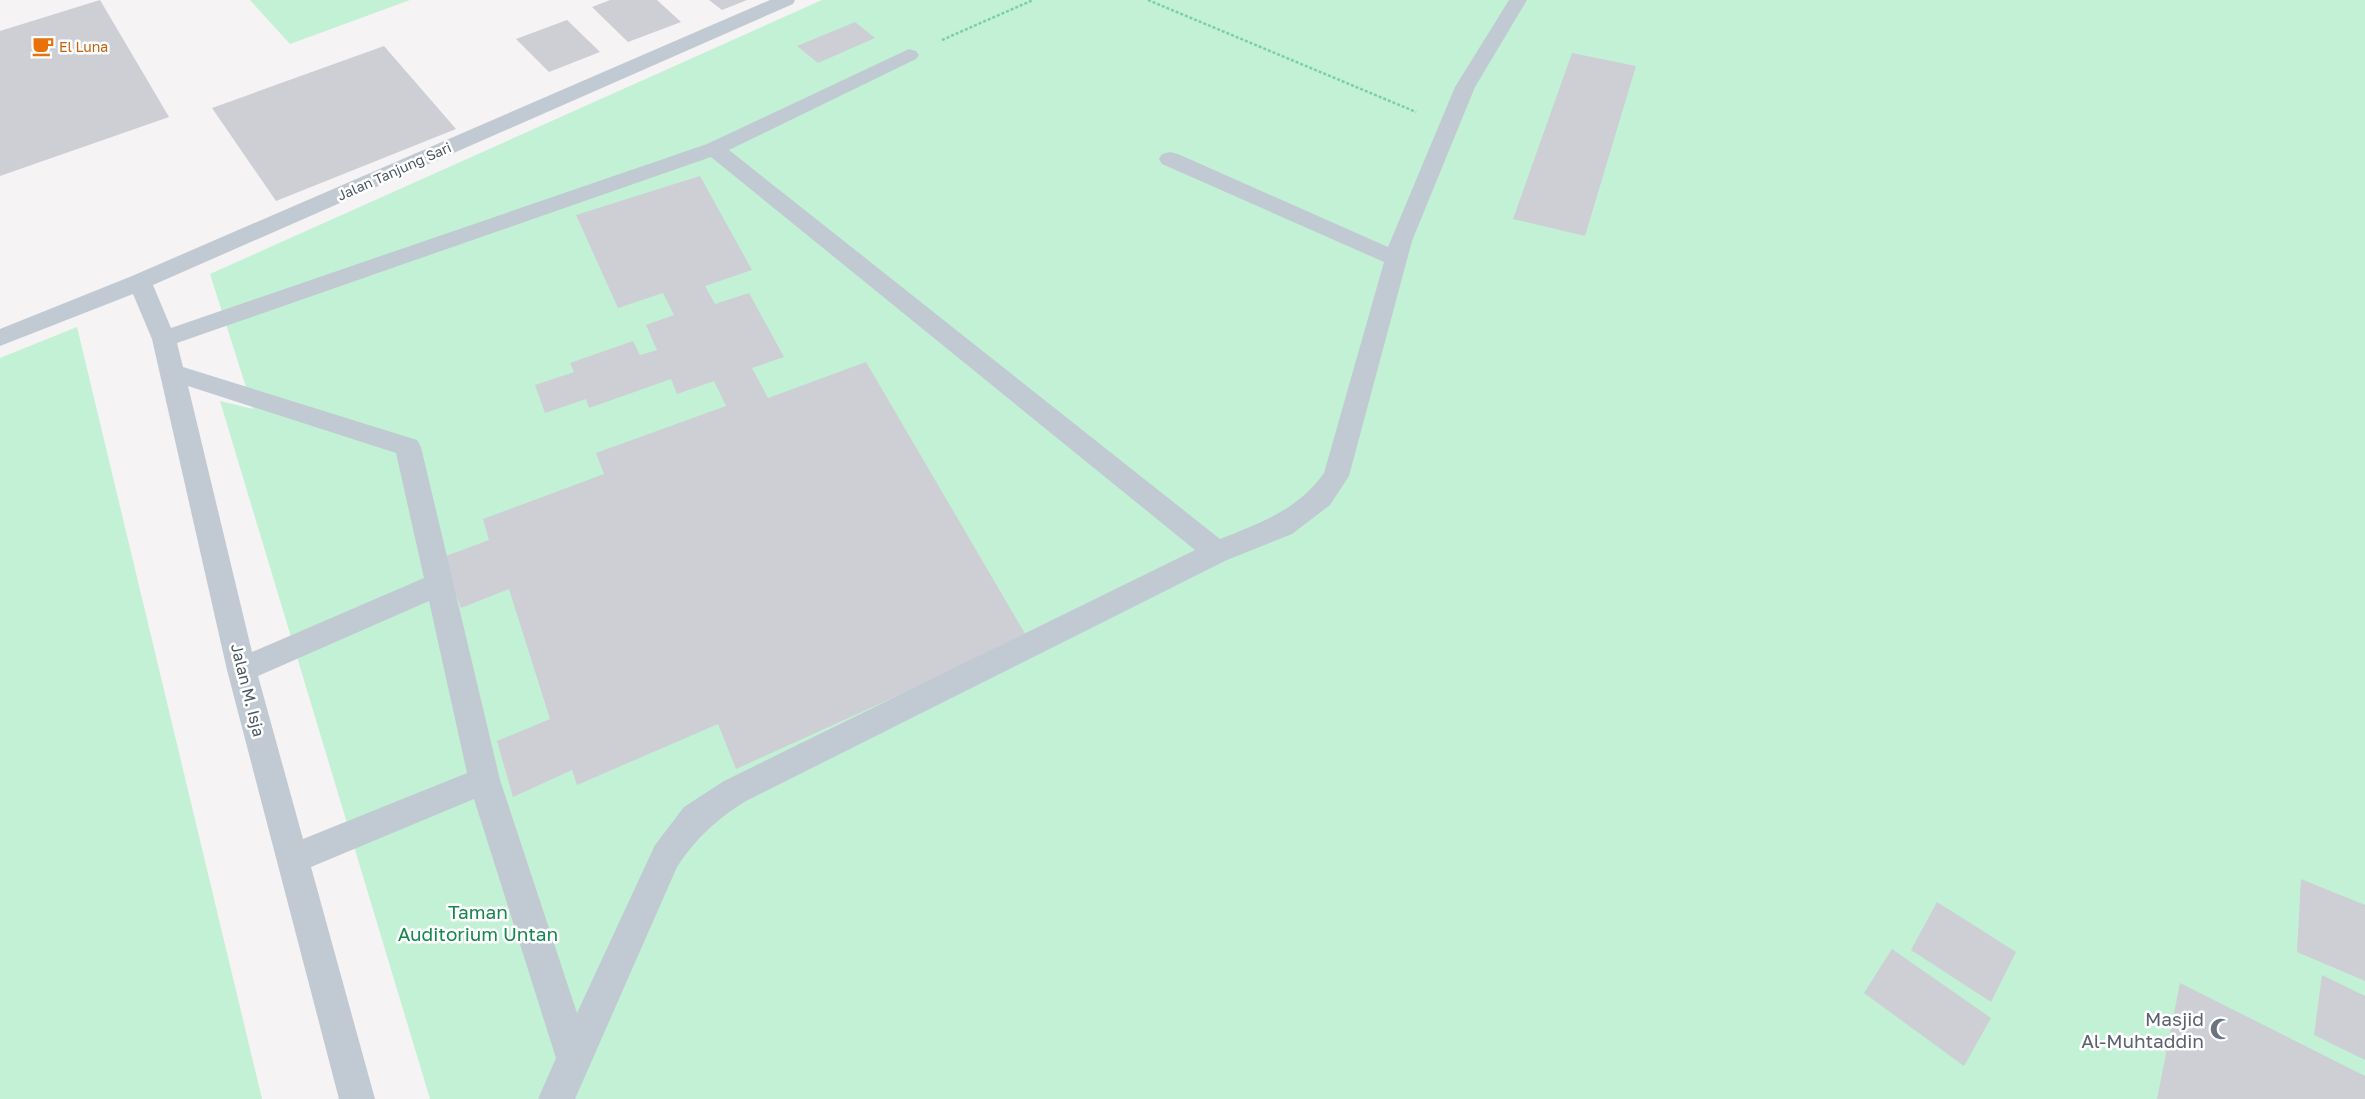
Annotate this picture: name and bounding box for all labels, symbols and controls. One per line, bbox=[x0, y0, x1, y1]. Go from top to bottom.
cafe icon: El Luna bbox=[30, 33, 56, 59]
place label: El Luna bbox=[59, 38, 108, 55]
street label: Jalan Tanjung Sari bbox=[334, 138, 454, 204]
street label: Jalan M. Isja bbox=[227, 641, 269, 739]
park label: Taman Auditorium Untan bbox=[398, 900, 558, 945]
place label: Masjid Al-Muhtaddin bbox=[2081, 1007, 2204, 1052]
mosque icon: Masjid Al-Muhtaddin bbox=[2208, 1016, 2234, 1042]

